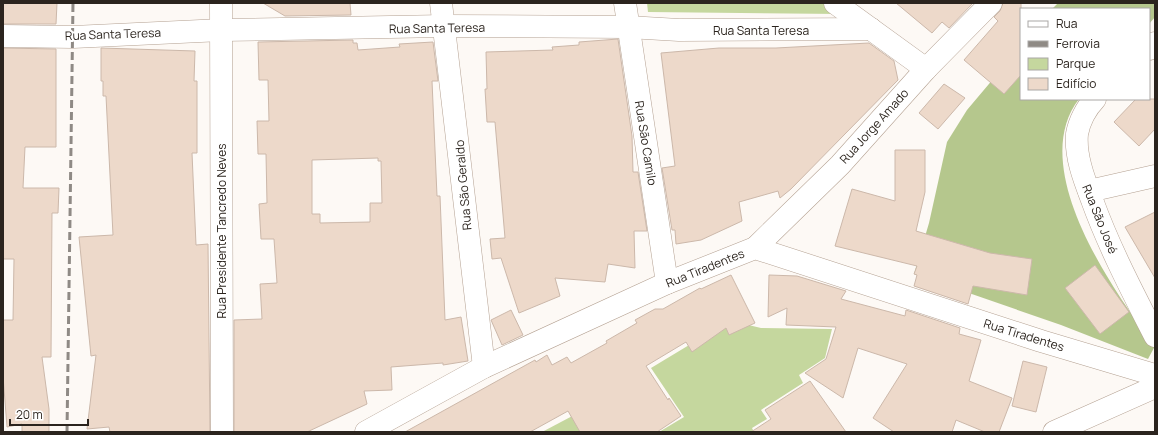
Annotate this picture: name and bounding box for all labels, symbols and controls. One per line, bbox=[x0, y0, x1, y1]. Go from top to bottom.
legend bbox=[1020, 8, 1150, 100]
text: Rua bbox=[1056, 15, 1077, 32]
street label: Rua Santa Teresa bbox=[389, 19, 485, 37]
street label: Rua Santa Teresa bbox=[713, 22, 809, 39]
street label: Rua Santa Teresa bbox=[65, 24, 161, 44]
text: Ferrovia bbox=[1056, 35, 1100, 52]
text: Parque bbox=[1056, 55, 1095, 72]
text: Edifício bbox=[1056, 75, 1096, 92]
street label: Rua Jorge Amado bbox=[836, 85, 912, 167]
street label: Rua São Camilo bbox=[631, 99, 661, 187]
street label: Rua São Geraldo bbox=[451, 139, 475, 231]
street label: Rua Presidente Tancredo Neves bbox=[213, 143, 230, 319]
street label: Rua São José bbox=[1078, 182, 1122, 256]
street label: Rua Tiradentes bbox=[663, 244, 747, 292]
street label: Rua Tiradentes bbox=[982, 315, 1066, 355]
scale bar bbox=[10, 401, 88, 427]
text: 20 m bbox=[16, 406, 43, 423]

